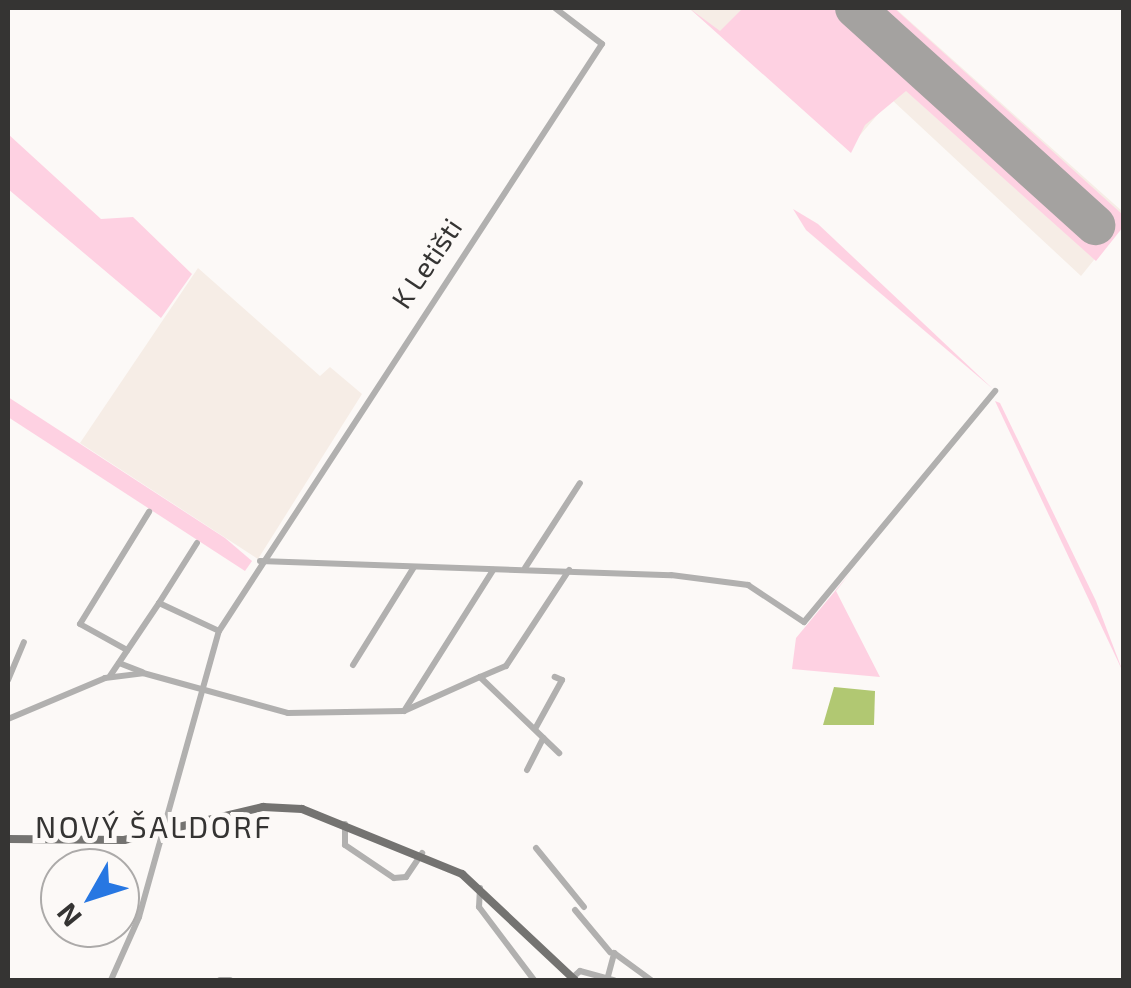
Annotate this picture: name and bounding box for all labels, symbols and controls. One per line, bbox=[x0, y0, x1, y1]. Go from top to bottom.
street label: K Letišti bbox=[384, 211, 468, 315]
district label: NOVÝ ŠALDORF bbox=[35, 808, 273, 844]
north arrow bbox=[40, 848, 140, 948]
text: N bbox=[49, 897, 88, 934]

